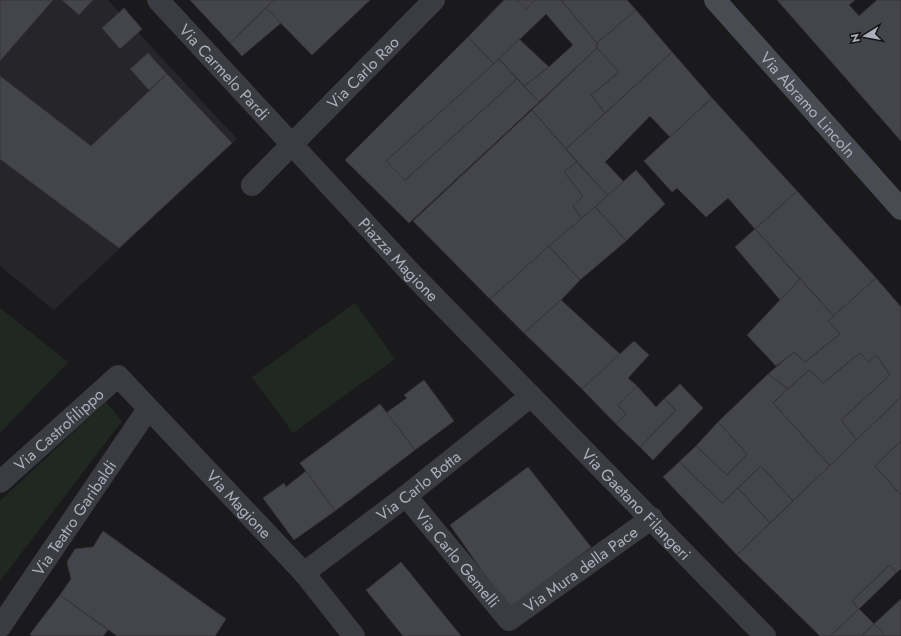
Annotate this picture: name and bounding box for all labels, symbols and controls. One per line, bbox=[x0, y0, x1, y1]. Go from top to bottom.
north arrow bbox=[845, 16, 885, 56]
street label: Via Carmelo Pardi bbox=[174, 19, 275, 126]
street label: Via Carlo Rao bbox=[322, 31, 405, 114]
text: N bbox=[846, 32, 864, 44]
street label: Via Abramo Lincoln bbox=[754, 47, 861, 163]
street label: Piazza Magione bbox=[353, 213, 444, 307]
street label: Via Castrofilippo bbox=[9, 383, 109, 476]
street label: Via Gaetano Filangeri bbox=[576, 443, 696, 566]
street label: Via Carlo Botta bbox=[372, 446, 466, 526]
street label: Via Teatro Garibaldi bbox=[27, 456, 122, 580]
street label: Via Magione bbox=[201, 465, 277, 544]
street label: Via Carlo Gemelli bbox=[410, 505, 505, 613]
street label: Via Mura della Pace bbox=[519, 521, 643, 618]

